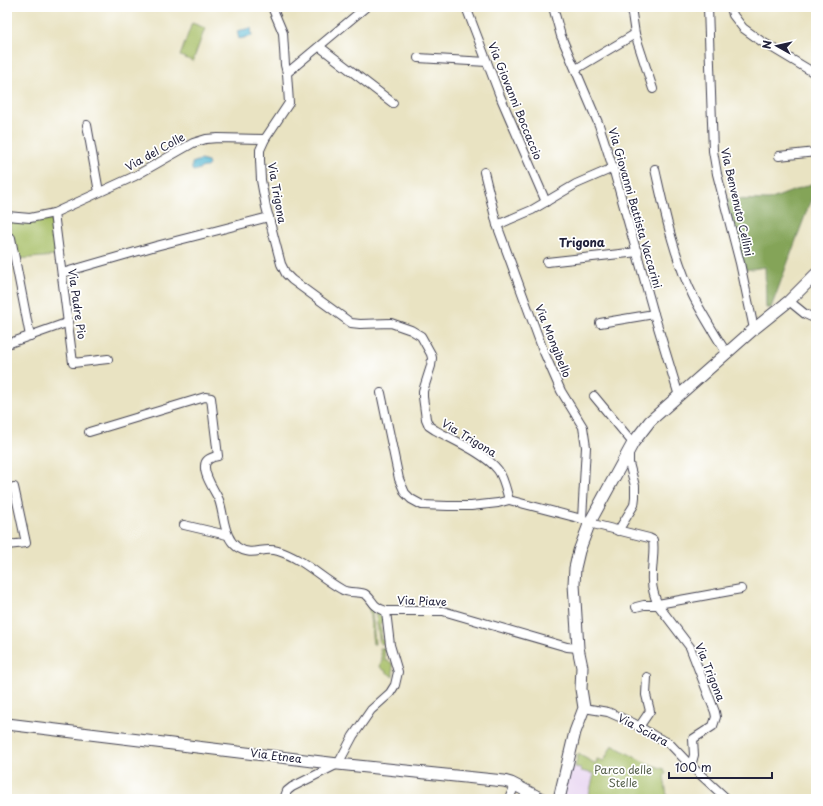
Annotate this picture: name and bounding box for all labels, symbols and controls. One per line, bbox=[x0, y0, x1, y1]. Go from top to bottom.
north arrow bbox=[757, 26, 797, 66]
street label: Via Giovanni Boccaccio bbox=[484, 39, 547, 162]
text: N bbox=[758, 39, 776, 50]
street label: Via Giovanni Battista Vaccarini bbox=[604, 125, 667, 290]
street label: Via del Colle bbox=[122, 128, 188, 175]
street label: Via Benvenuto Cellini bbox=[717, 146, 758, 258]
street label: Via Trigona bbox=[264, 161, 291, 225]
district label: Trigona bbox=[559, 233, 605, 251]
street label: Via Padre Pio bbox=[64, 267, 91, 340]
street label: Via Mongibello bbox=[531, 302, 576, 380]
street label: Via Trigona bbox=[438, 414, 500, 461]
street label: Via Piave bbox=[397, 591, 447, 610]
street label: Via Trigona bbox=[691, 640, 730, 704]
street label: Via Sciara bbox=[615, 709, 672, 750]
street label: Via Etnea bbox=[249, 744, 303, 767]
scale bar bbox=[669, 754, 772, 780]
text: 100 m bbox=[675, 758, 712, 776]
park label: Parco delle Stelle bbox=[594, 761, 652, 791]

